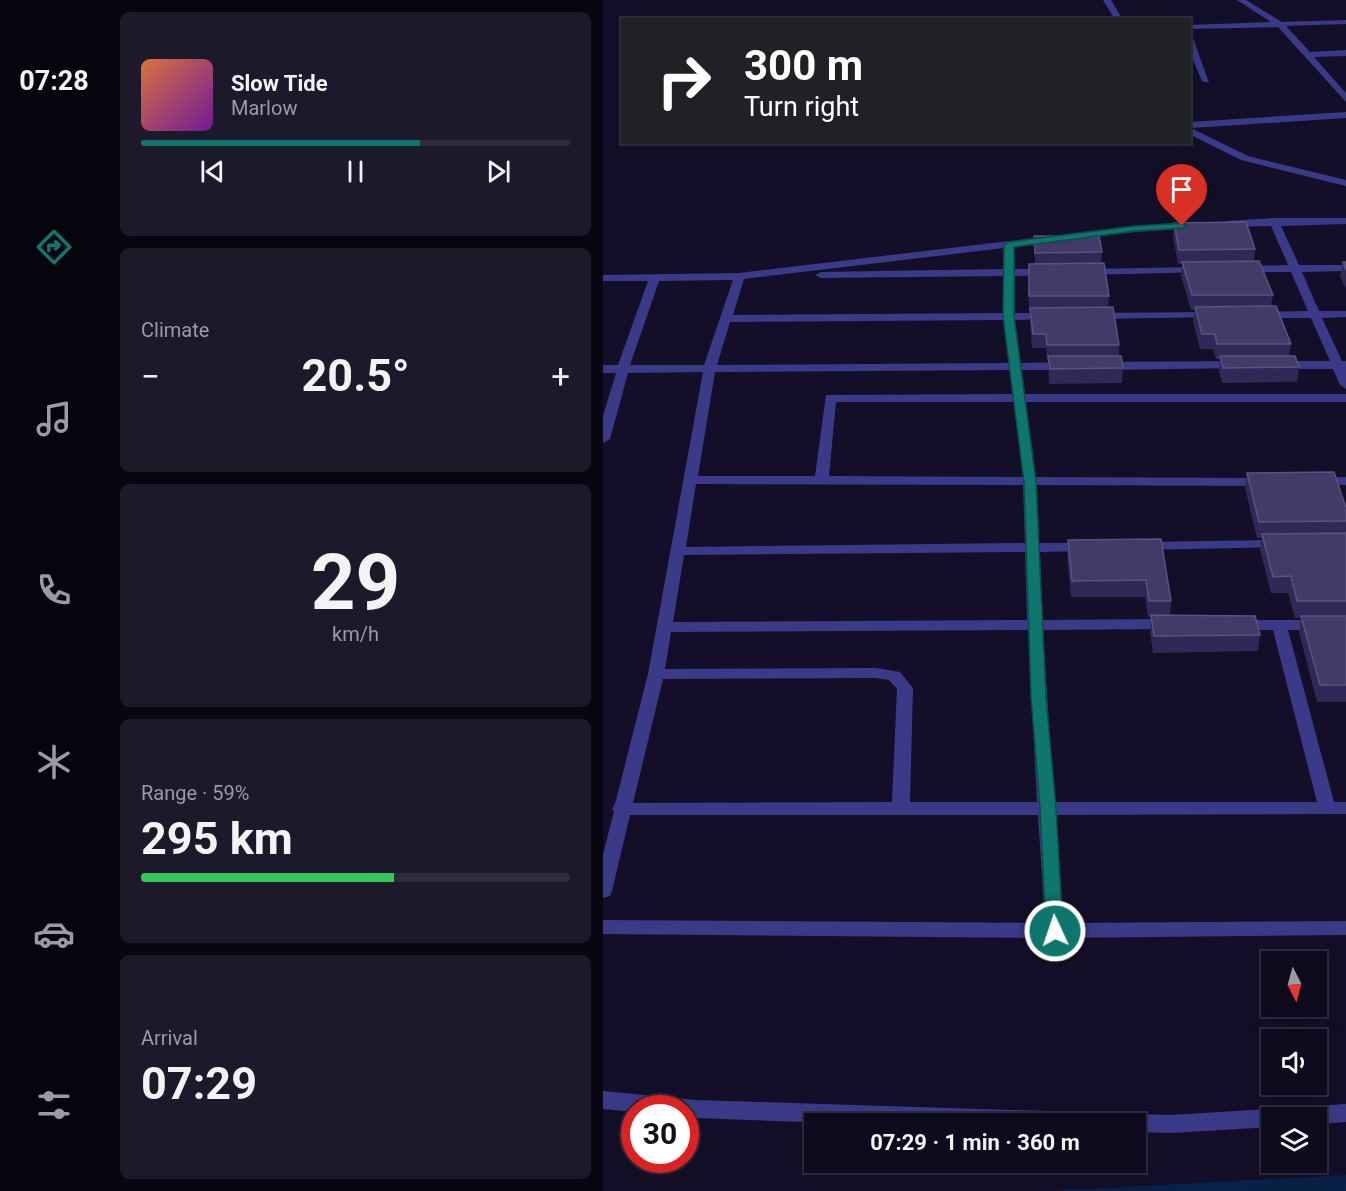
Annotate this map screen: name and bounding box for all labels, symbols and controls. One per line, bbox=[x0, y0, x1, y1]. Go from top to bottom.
text: 300 m bbox=[744, 41, 863, 90]
icon: right bbox=[645, 42, 723, 120]
text: 07:28 bbox=[19, 65, 89, 97]
text: Slow Tide bbox=[231, 71, 328, 96]
text: Turn right bbox=[744, 91, 859, 123]
text: Marlow bbox=[231, 96, 297, 120]
icon: previous bbox=[196, 155, 229, 188]
icon: pause bbox=[339, 155, 372, 188]
icon: next bbox=[482, 155, 515, 188]
pin bbox=[1156, 164, 1207, 226]
icon: arrive bbox=[1165, 173, 1198, 206]
icon: directions bbox=[33, 226, 75, 268]
text: Climate bbox=[141, 318, 209, 342]
text: 20.5° bbox=[302, 349, 410, 402]
text: − bbox=[141, 357, 160, 396]
text: + bbox=[551, 357, 570, 396]
icon: music bbox=[33, 398, 75, 440]
text: 29 bbox=[311, 537, 400, 628]
icon: phone bbox=[33, 569, 75, 611]
text: km/h bbox=[332, 622, 379, 646]
icon: climate bbox=[33, 741, 75, 783]
text: Range · 59% bbox=[141, 781, 249, 805]
text: 295 km bbox=[141, 812, 293, 865]
position arrow bbox=[1023, 899, 1087, 963]
icon: car bbox=[33, 913, 75, 955]
north arrow bbox=[1261, 951, 1327, 1017]
map controls bbox=[1261, 951, 1327, 1173]
text: Arrival bbox=[141, 1026, 198, 1050]
button: sound bbox=[1261, 1029, 1327, 1095]
text: 07:29 bbox=[141, 1057, 257, 1110]
icon: filters bbox=[33, 1084, 75, 1126]
speed limit sign: 30 bbox=[621, 1095, 699, 1173]
button: layers bbox=[1261, 1107, 1327, 1173]
text: 07:29 · 1 min · 360 m bbox=[870, 1130, 1080, 1155]

